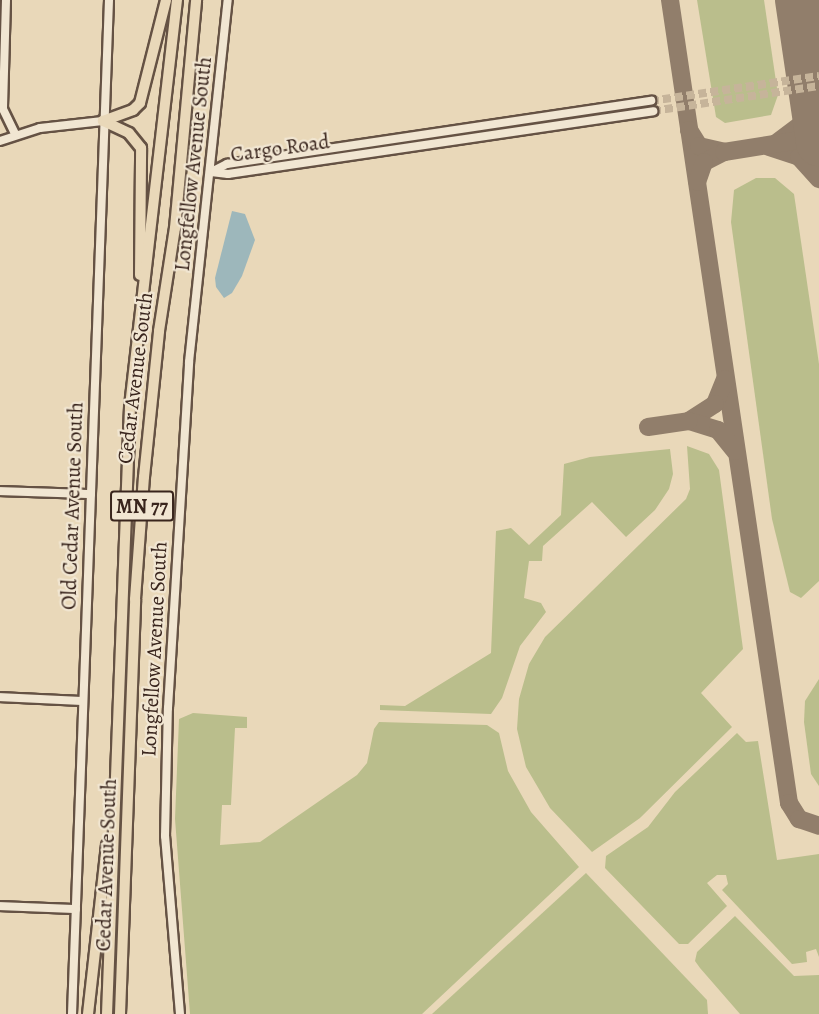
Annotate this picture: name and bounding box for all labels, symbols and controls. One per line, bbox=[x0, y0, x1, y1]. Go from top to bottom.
street label: Longfellow Avenue South bbox=[169, 55, 217, 273]
street label: Cargo Road bbox=[229, 129, 331, 167]
street label: Cedar Avenue South bbox=[112, 291, 158, 465]
street label: Old Cedar Avenue South bbox=[56, 402, 88, 610]
road number: MN 77 bbox=[109, 489, 175, 523]
street label: Longfellow Avenue South bbox=[136, 541, 172, 757]
street label: Cedar Avenue South bbox=[90, 778, 122, 952]

